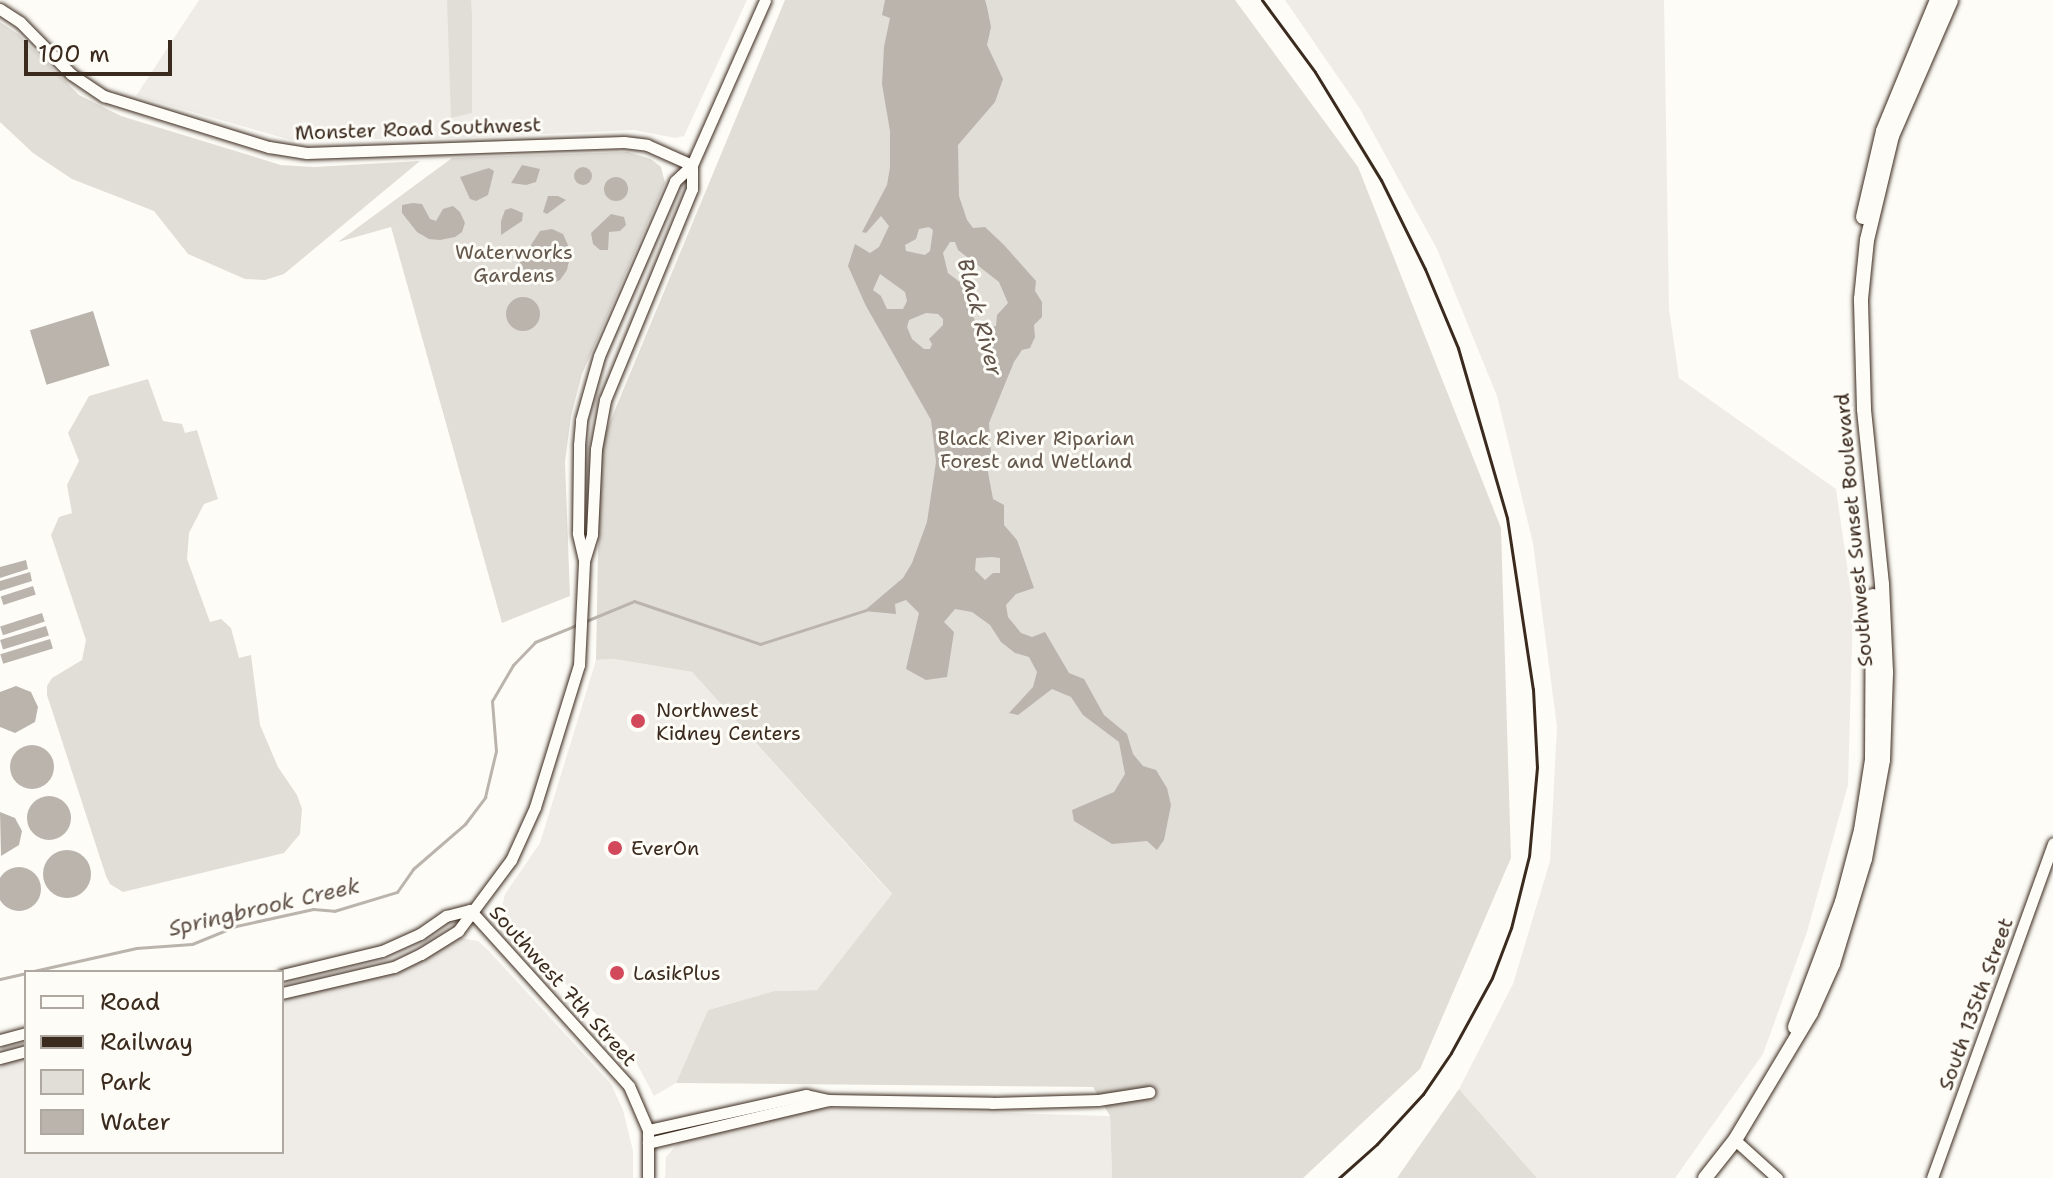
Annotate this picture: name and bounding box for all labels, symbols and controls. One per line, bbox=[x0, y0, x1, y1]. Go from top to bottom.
scale bar bbox=[28, 24, 176, 74]
text: 100 m bbox=[38, 38, 110, 70]
street label: Monster Road Southwest bbox=[294, 113, 542, 145]
park label: Waterworks Gardens bbox=[455, 240, 573, 287]
water label: Black River bbox=[952, 255, 1008, 379]
street label: Southwest Sunset Boulevard bbox=[1830, 392, 1878, 668]
park label: Black River Riparian Forest and Wetland bbox=[938, 426, 1134, 473]
place label: Northwest Kidney Centers bbox=[656, 698, 801, 745]
marker: Northwest Kidney Centers bbox=[627, 710, 649, 732]
place label: EverOn bbox=[631, 836, 699, 860]
marker: EverOn bbox=[606, 839, 624, 857]
water label: Springbrook Creek bbox=[166, 872, 362, 942]
street label: Southwest 7th Street bbox=[484, 901, 642, 1071]
street label: South 135th Street bbox=[1934, 915, 2018, 1093]
place label: LasikPlus bbox=[633, 961, 721, 985]
marker: LasikPlus bbox=[608, 964, 626, 982]
legend bbox=[24, 970, 284, 1154]
text: Road bbox=[100, 986, 160, 1018]
text: Railway bbox=[100, 1026, 193, 1058]
text: Park bbox=[100, 1066, 152, 1098]
text: Water bbox=[100, 1106, 171, 1138]

